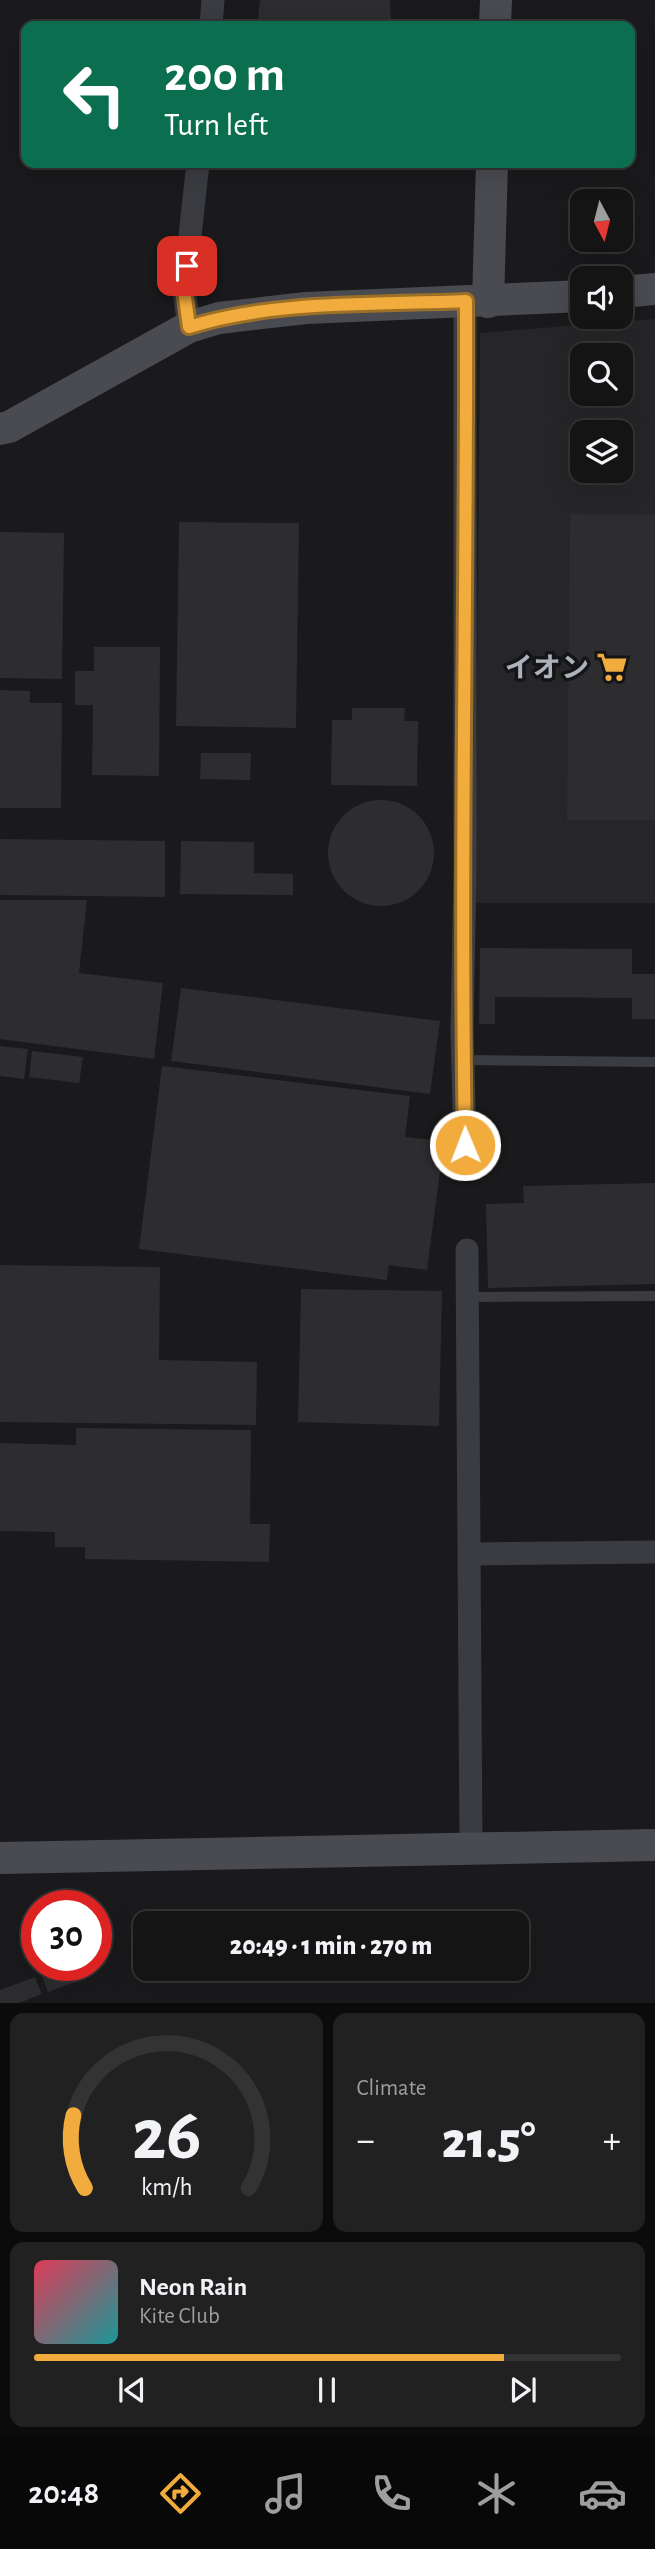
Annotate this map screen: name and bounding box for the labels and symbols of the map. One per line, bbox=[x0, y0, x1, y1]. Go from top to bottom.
north arrow bbox=[570, 189, 634, 252]
pin bbox=[157, 236, 217, 296]
supermarket icon: イオン bbox=[595, 650, 629, 684]
place label: イオン bbox=[505, 654, 589, 683]
position arrow bbox=[428, 1108, 502, 1182]
speed limit sign: 30 bbox=[21, 1890, 112, 1981]

